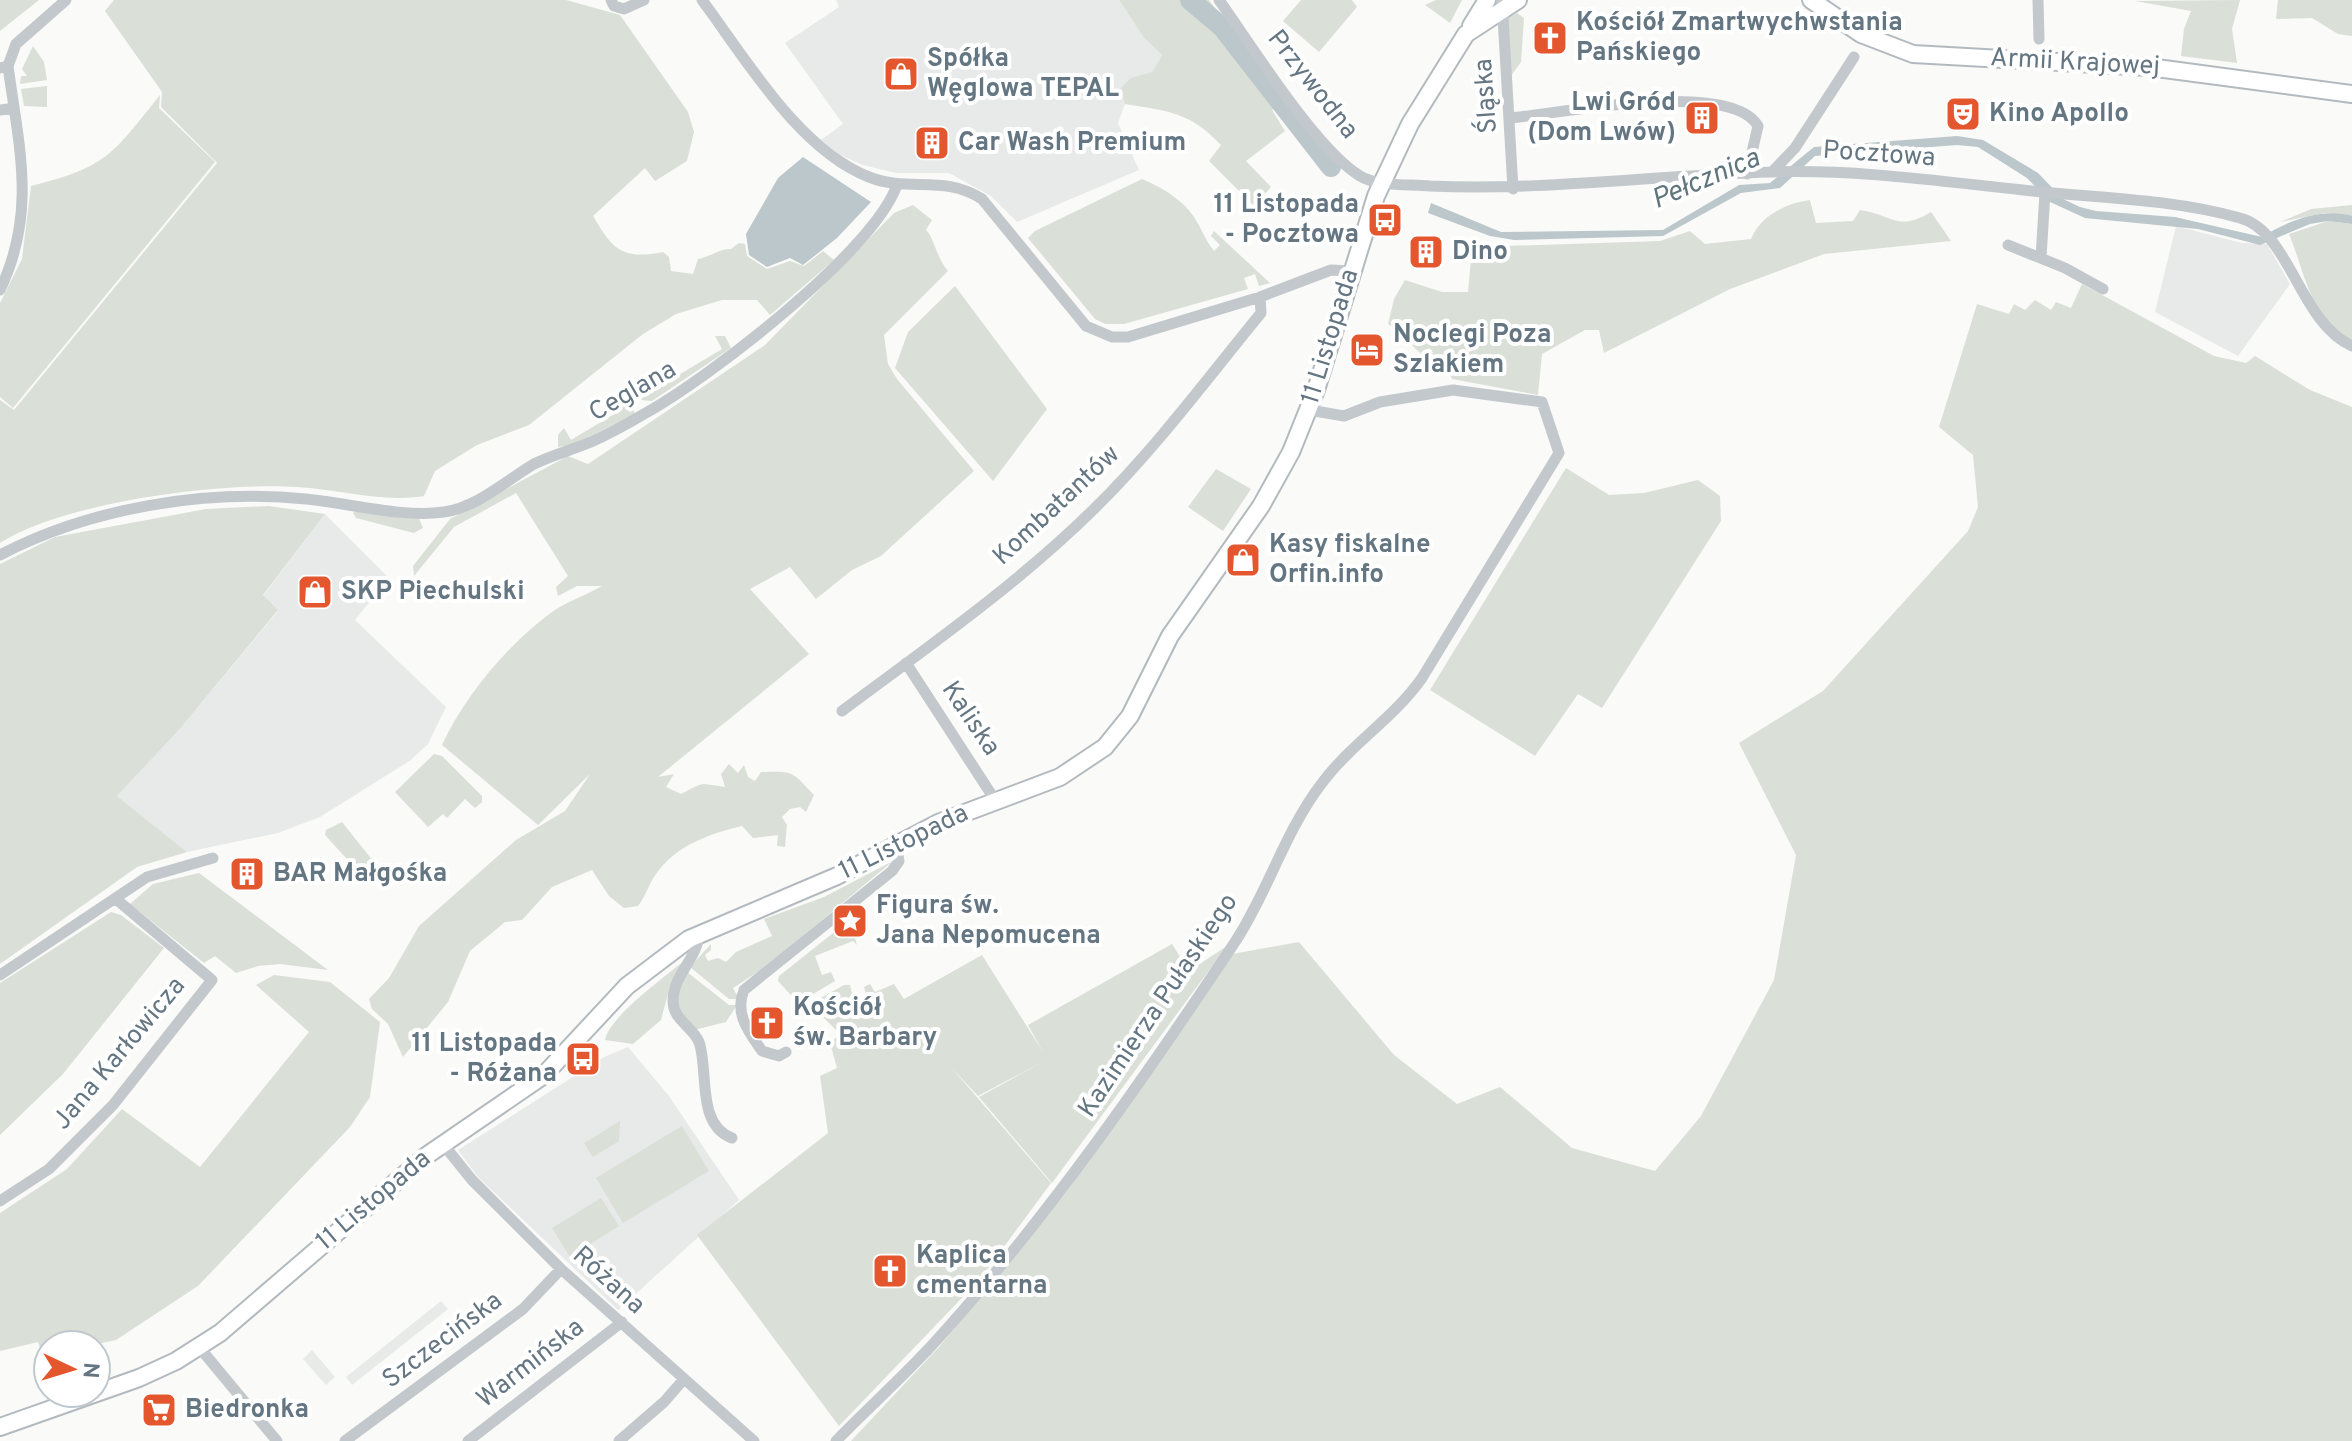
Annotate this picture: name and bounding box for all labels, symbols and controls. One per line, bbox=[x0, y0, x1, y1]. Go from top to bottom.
place label: Kościół Zmartwychwstania Pańskiego bbox=[1576, 7, 1903, 70]
church icon: Kościół Zmartwychwstania Pańskiego bbox=[1531, 19, 1569, 57]
street label: Przywodna bbox=[1259, 24, 1365, 146]
street label: Armii Krajowej bbox=[1989, 42, 2161, 84]
place label: Spółka Węglowa TEPAL bbox=[927, 43, 1119, 106]
shop icon: Spółka Węglowa TEPAL bbox=[882, 55, 920, 93]
street label: Śląska bbox=[1466, 57, 1506, 135]
place label: Lwi Gród (Dom Lwów) bbox=[1527, 87, 1676, 150]
theatre icon: Kino Apollo bbox=[1944, 95, 1982, 133]
place label: Kino Apollo bbox=[1989, 98, 2129, 131]
building icon: Lwi Gród (Dom Lwów) bbox=[1683, 99, 1721, 137]
building icon: Car Wash Premium bbox=[913, 124, 951, 162]
place label: Car Wash Premium bbox=[958, 127, 1186, 160]
street label: Pocztowa bbox=[1821, 135, 1937, 175]
water label: Pełcznica bbox=[1647, 141, 1766, 219]
place label: 11 Listopada - Pocztowa bbox=[1213, 189, 1359, 252]
bus stop icon: 11 Listopada - Pocztowa bbox=[1366, 201, 1404, 239]
building icon: Dino bbox=[1407, 233, 1445, 271]
place label: Dino bbox=[1452, 236, 1508, 269]
street label: 11 Listopada bbox=[1295, 265, 1367, 409]
place label: Noclegi Poza Szlakiem bbox=[1393, 319, 1551, 382]
hotel icon: Noclegi Poza Szlakiem bbox=[1348, 331, 1386, 369]
street label: Ceglana bbox=[583, 354, 683, 430]
street label: Kombatantów bbox=[987, 439, 1127, 573]
place label: Kasy fiskalne Orfin.info bbox=[1269, 529, 1430, 592]
shop icon: Kasy fiskalne Orfin.info bbox=[1224, 541, 1262, 579]
shop icon: SKP Piechulski bbox=[296, 573, 334, 611]
place label: SKP Piechulski bbox=[341, 576, 525, 609]
street label: Kaliska bbox=[933, 675, 1007, 763]
street label: 11 Listopada bbox=[834, 797, 974, 889]
building icon: BAR Małgośka bbox=[228, 855, 266, 893]
place label: BAR Małgośka bbox=[273, 858, 447, 891]
street label: Kazimierza Pułaskiego bbox=[1072, 888, 1246, 1124]
place label: Figura św. Jana Nepomucena bbox=[876, 890, 1101, 953]
place icon: Figura św. Jana Nepomucena bbox=[831, 902, 869, 940]
street label: Jana Karłowicza bbox=[46, 971, 194, 1137]
place label: Kościół św. Barbary bbox=[793, 992, 937, 1055]
church icon: Kościół św. Barbary bbox=[748, 1004, 786, 1042]
place label: 11 Listopada - Różana bbox=[411, 1028, 557, 1091]
bus stop icon: 11 Listopada - Różana bbox=[564, 1040, 602, 1078]
street label: 11 Listopada bbox=[310, 1143, 438, 1259]
street label: Różana bbox=[565, 1240, 651, 1322]
place label: Kaplica cmentarna bbox=[916, 1240, 1048, 1303]
church icon: Kaplica cmentarna bbox=[871, 1252, 909, 1290]
street label: Szczecińska bbox=[376, 1285, 510, 1397]
street label: Warmińska bbox=[471, 1312, 591, 1416]
north arrow bbox=[32, 1329, 112, 1409]
text: N bbox=[75, 1361, 103, 1379]
supermarket icon: Biedronka bbox=[140, 1391, 178, 1429]
place label: Biedronka bbox=[185, 1394, 309, 1427]

